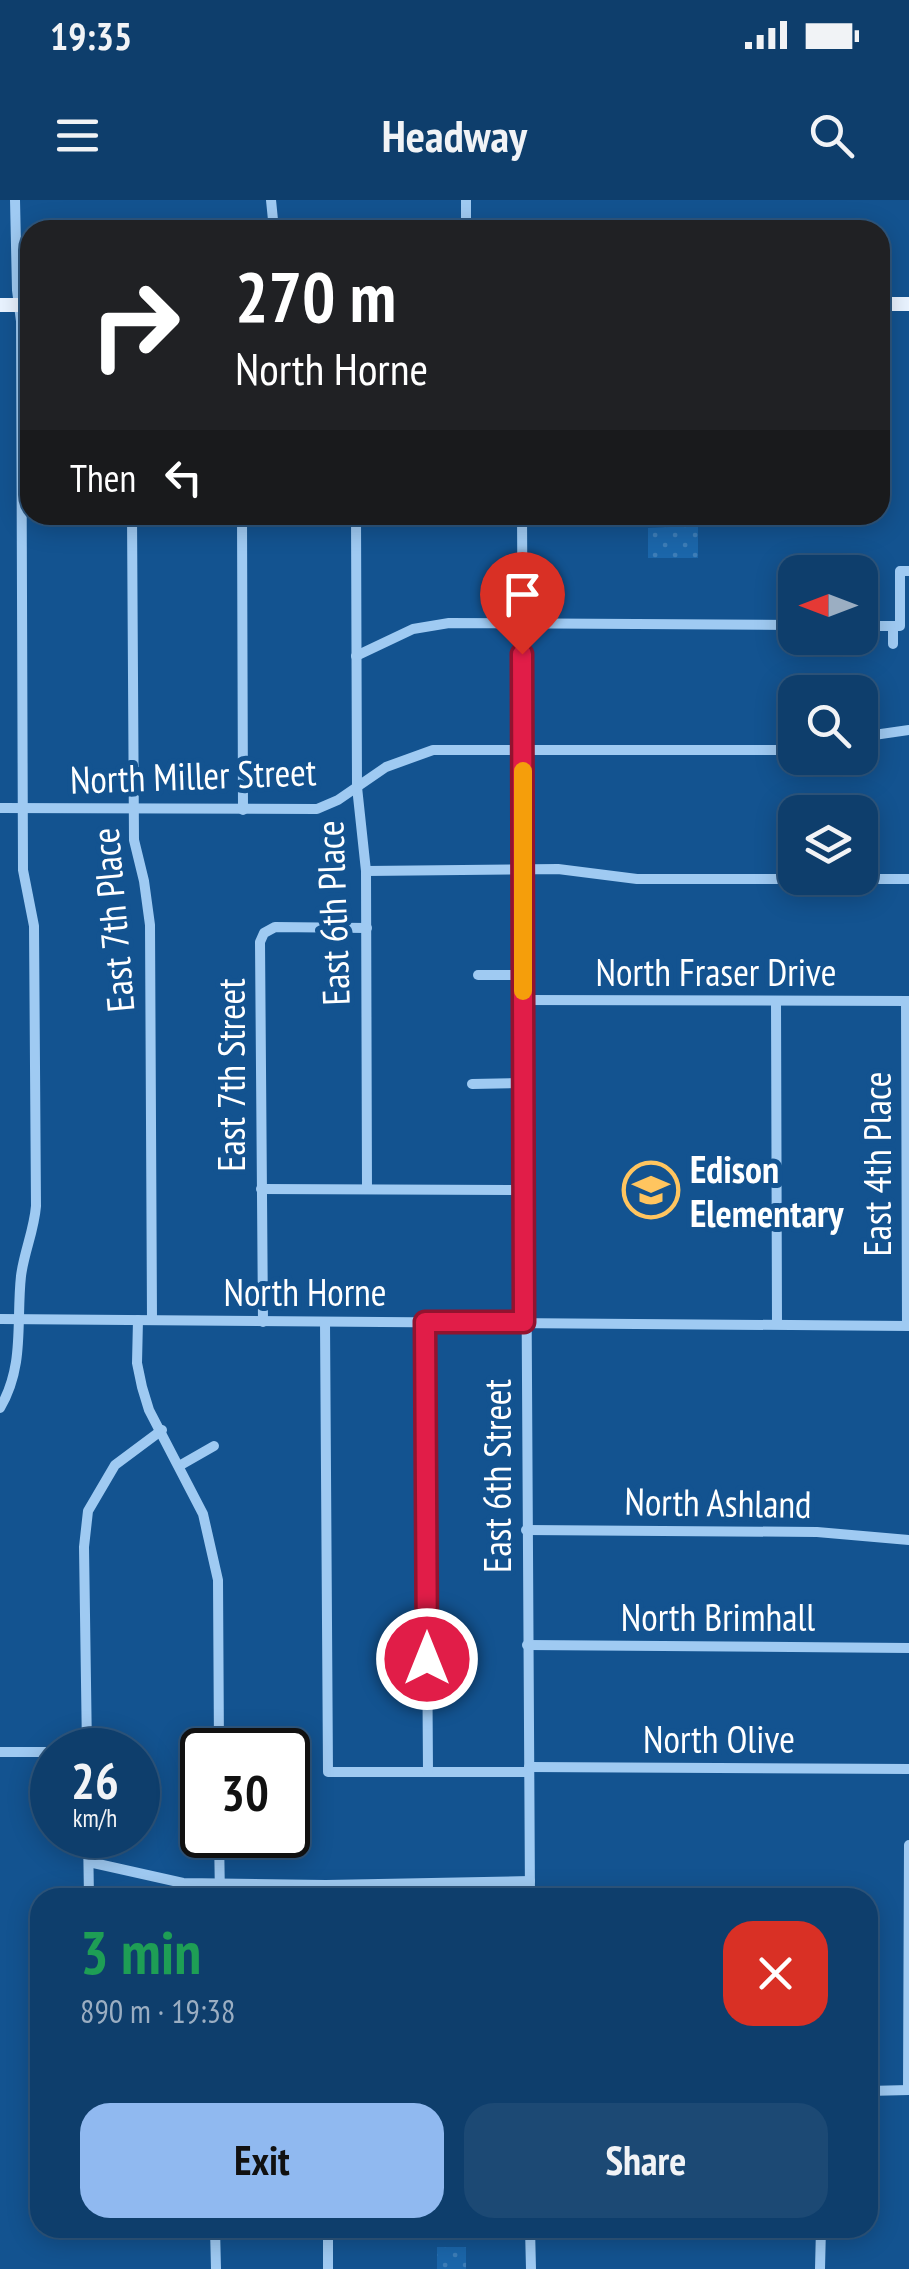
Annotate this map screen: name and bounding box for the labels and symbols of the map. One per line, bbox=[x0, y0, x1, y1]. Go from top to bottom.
pin bbox=[480, 552, 565, 655]
north arrow bbox=[778, 555, 878, 655]
street label: North Miller Street bbox=[69, 746, 318, 804]
street label: East 6th Place bbox=[304, 820, 360, 1006]
street label: East 7th Place bbox=[80, 826, 144, 1014]
street label: North Fraser Drive bbox=[596, 947, 836, 996]
street label: East 7th Street bbox=[206, 978, 255, 1172]
street label: East 4th Place bbox=[852, 1072, 901, 1256]
place label: Edison Elementary bbox=[690, 1144, 844, 1237]
school or university icon: Edison Elementary bbox=[621, 1160, 681, 1220]
street label: North Horne bbox=[224, 1267, 386, 1316]
street label: East 6th Street bbox=[472, 1379, 521, 1573]
street label: North Ashland bbox=[624, 1476, 812, 1528]
street label: North Brimhall bbox=[621, 1592, 815, 1641]
position arrow bbox=[375, 1607, 479, 1711]
street label: North Olive bbox=[643, 1714, 795, 1763]
speed limit sign: 30 bbox=[180, 1728, 310, 1858]

